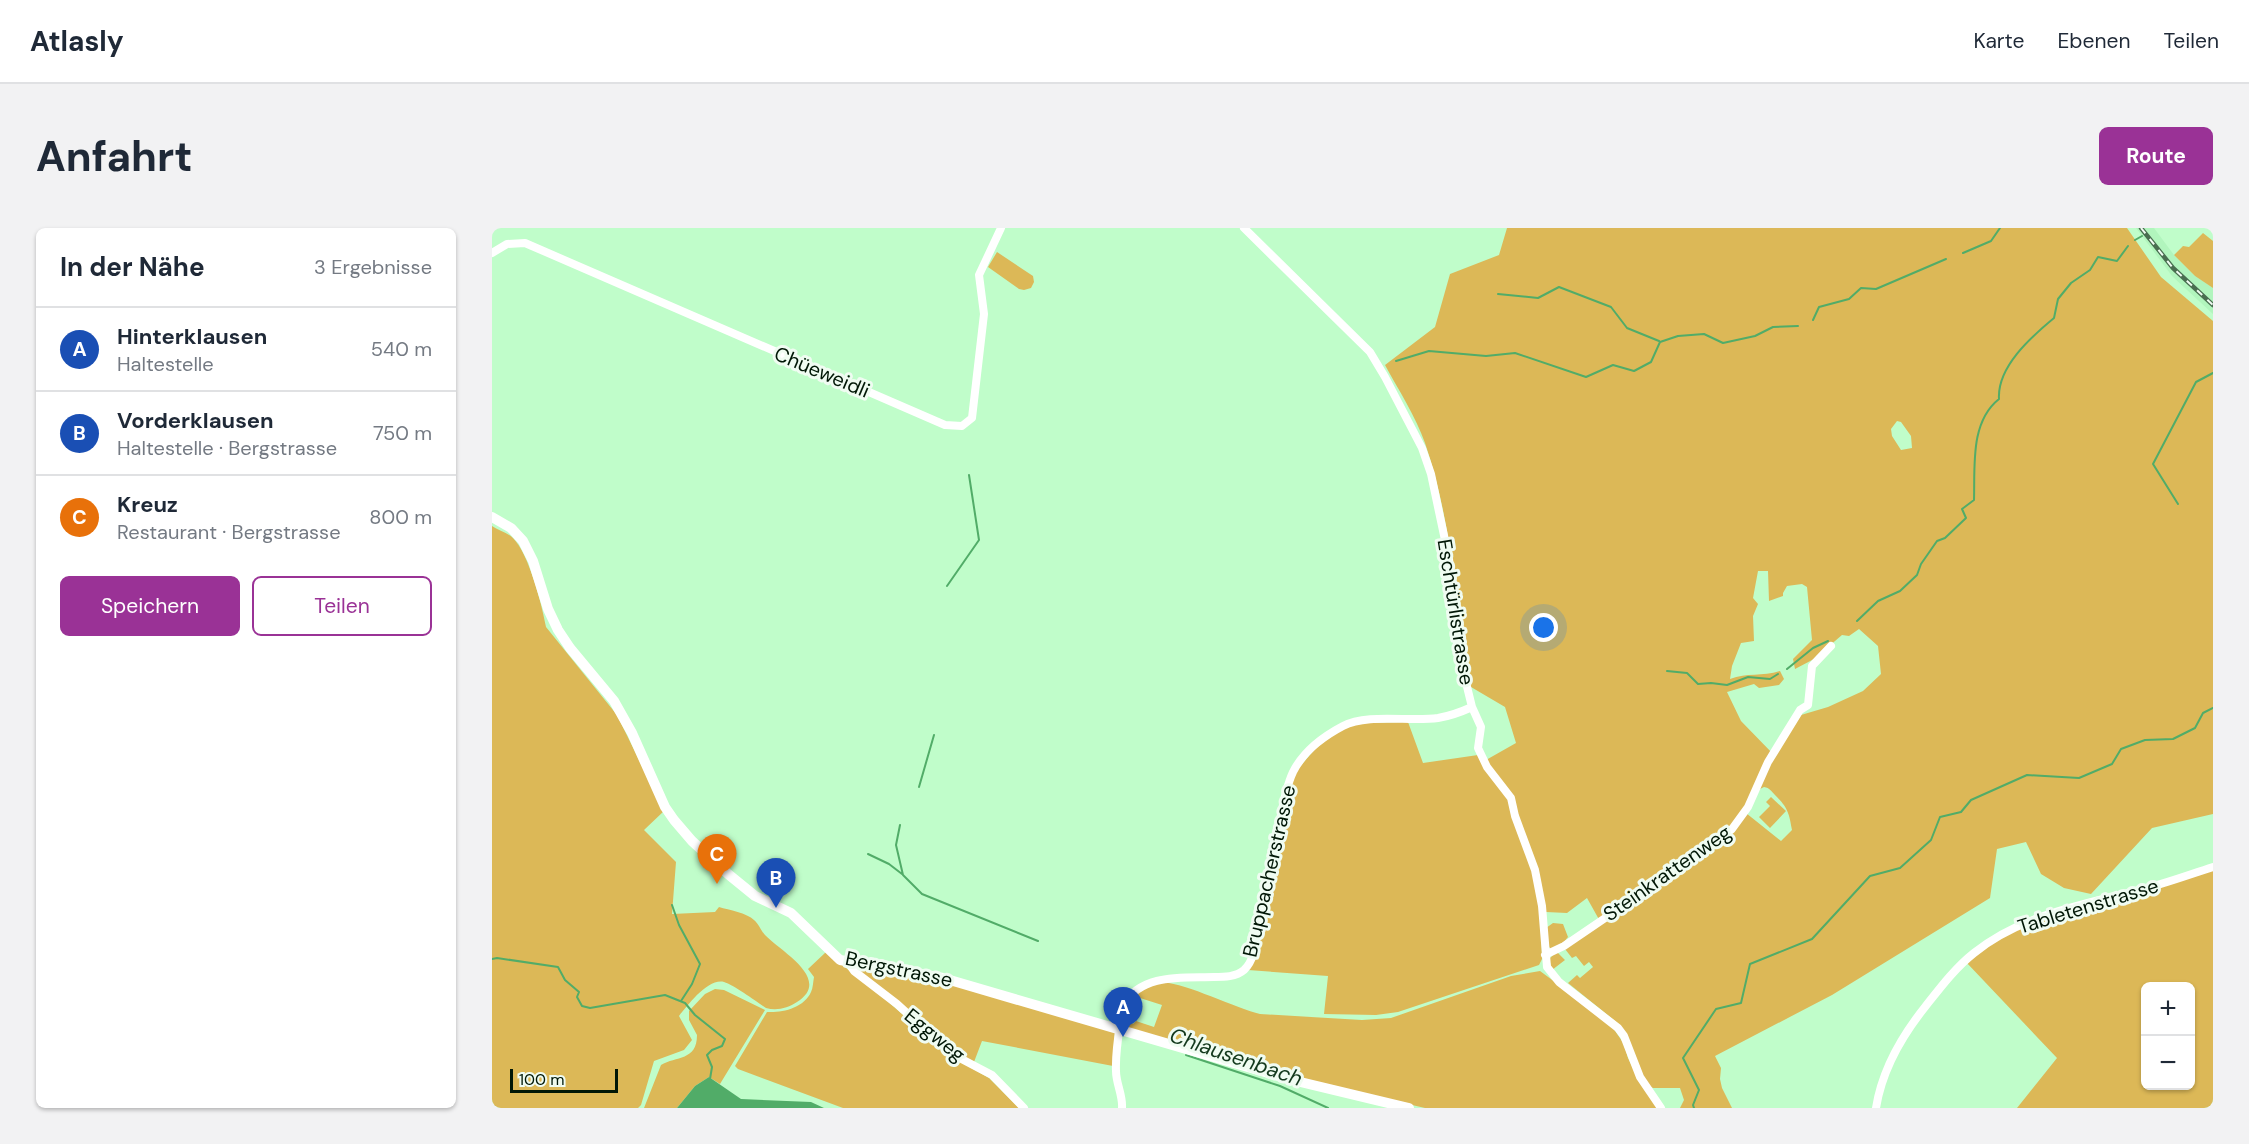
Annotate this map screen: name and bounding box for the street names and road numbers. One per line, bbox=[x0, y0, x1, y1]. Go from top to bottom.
street label: Chüeweidli bbox=[770, 340, 874, 404]
street label: Eschtürlistrasse bbox=[1432, 537, 1480, 687]
street label: Bruppacherstrasse bbox=[1237, 782, 1301, 960]
street label: Steinkrattenweg bbox=[1598, 819, 1736, 927]
street label: Tabletenstrasse bbox=[2014, 872, 2162, 940]
street label: Bergstrasse bbox=[843, 945, 955, 993]
street label: Eggweg bbox=[899, 1003, 971, 1067]

